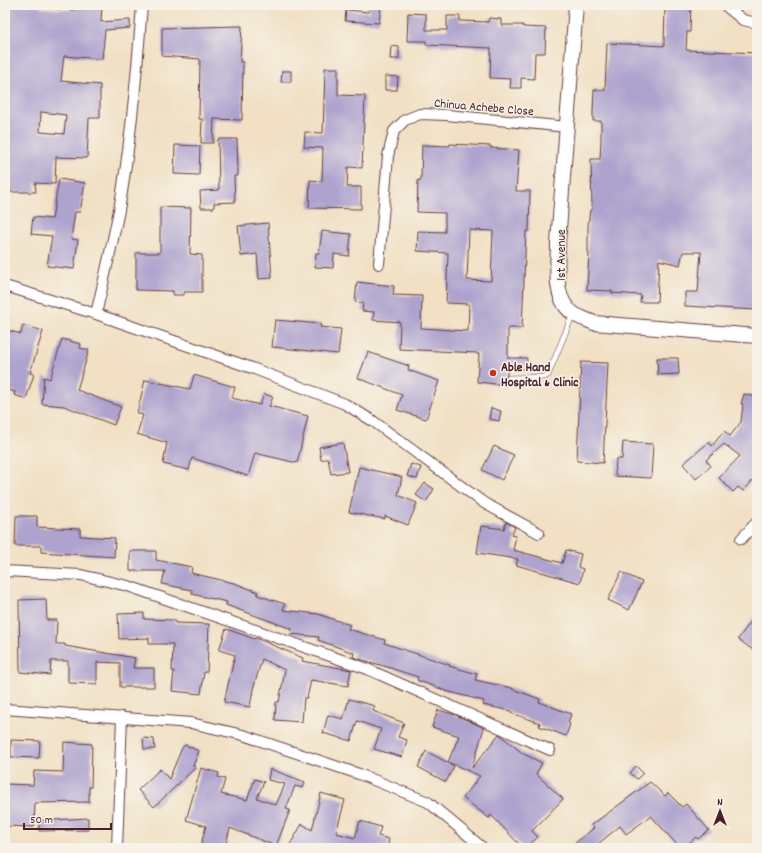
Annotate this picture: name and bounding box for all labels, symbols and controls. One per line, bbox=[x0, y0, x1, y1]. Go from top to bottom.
street label: Chinua Achebe Close bbox=[433, 95, 535, 122]
street label: 1st Avenue bbox=[553, 229, 572, 281]
place label: Able Hand Hospital & Clinic bbox=[501, 359, 578, 393]
marker: Able Hand Hospital & Clinic bbox=[488, 368, 498, 378]
north arrow bbox=[700, 791, 740, 831]
text: N bbox=[717, 795, 723, 811]
scale bar bbox=[24, 805, 111, 831]
text: 50 m bbox=[30, 812, 53, 829]

